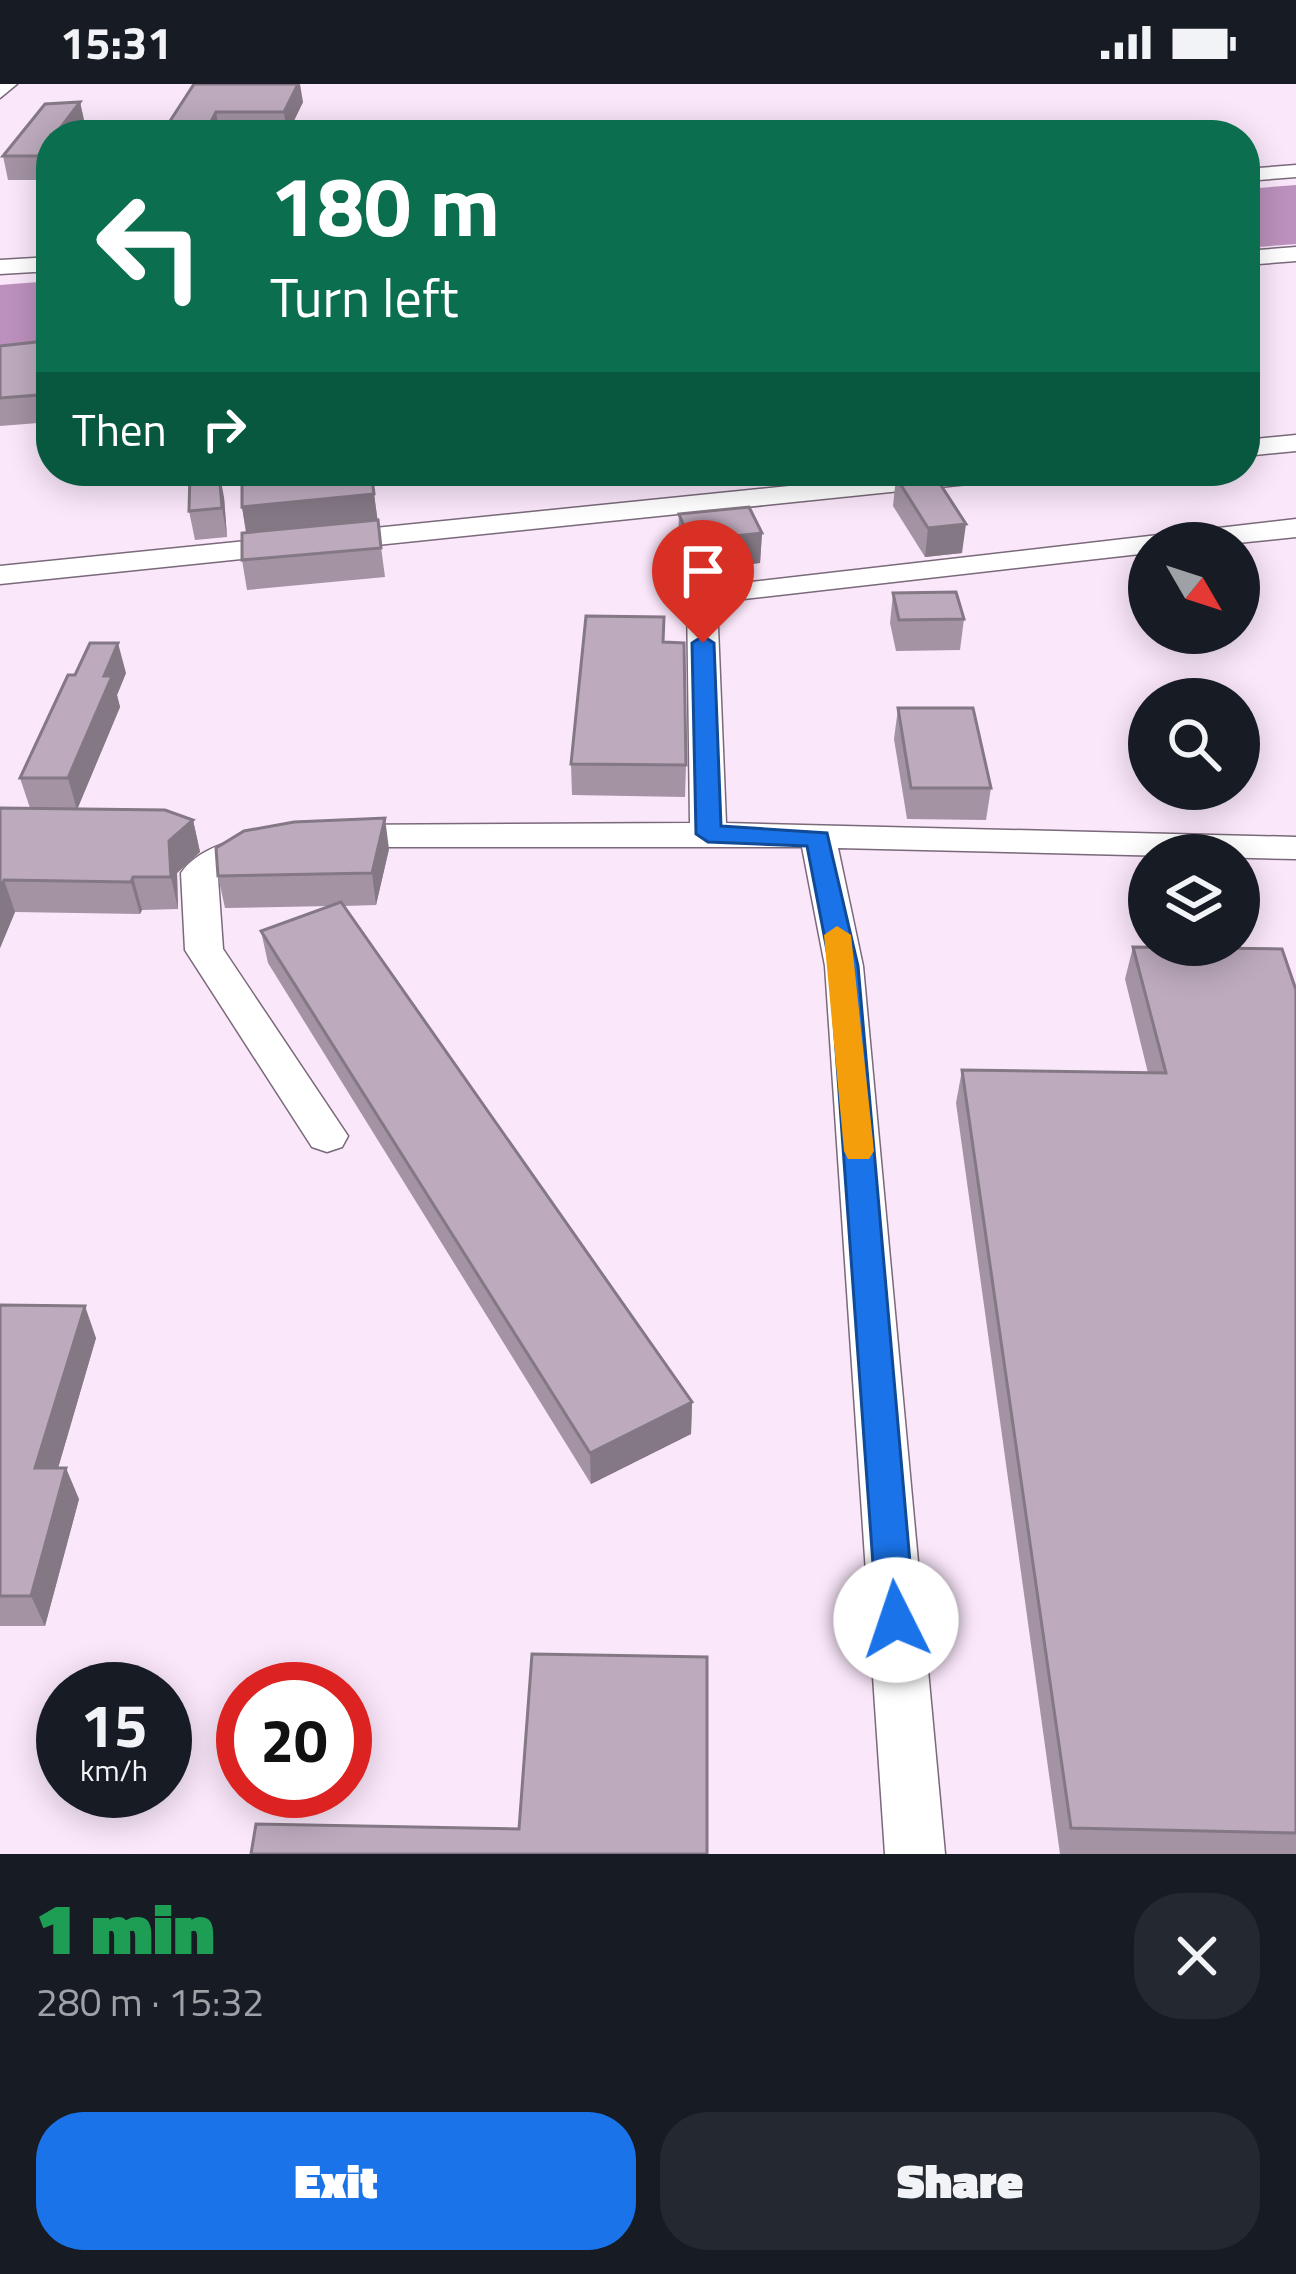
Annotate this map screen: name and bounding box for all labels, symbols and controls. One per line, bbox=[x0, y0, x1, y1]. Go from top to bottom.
text: 15:31 bbox=[60, 8, 172, 76]
text: 180 m bbox=[270, 141, 500, 269]
icon: left bbox=[72, 168, 228, 324]
text: Turn left bbox=[270, 256, 459, 338]
text: Then bbox=[72, 395, 167, 463]
icon: right bbox=[191, 396, 257, 462]
pin bbox=[652, 520, 754, 643]
north arrow bbox=[1128, 522, 1260, 654]
map controls bbox=[1128, 522, 1260, 966]
icon: arrive bbox=[670, 538, 736, 604]
button: search bbox=[1128, 678, 1260, 810]
button: layers bbox=[1128, 834, 1260, 966]
position arrow bbox=[833, 1557, 959, 1683]
speed limit sign: 20 bbox=[216, 1662, 372, 1818]
text: 15 bbox=[80, 1679, 148, 1770]
text: km/h bbox=[80, 1747, 148, 1793]
text: 1 min bbox=[36, 1872, 215, 1982]
button: close bbox=[1134, 1893, 1260, 2019]
text: 280 m · 15:32 bbox=[36, 1972, 264, 2031]
button: Exit bbox=[36, 2112, 636, 2250]
button: Share bbox=[660, 2112, 1260, 2250]

